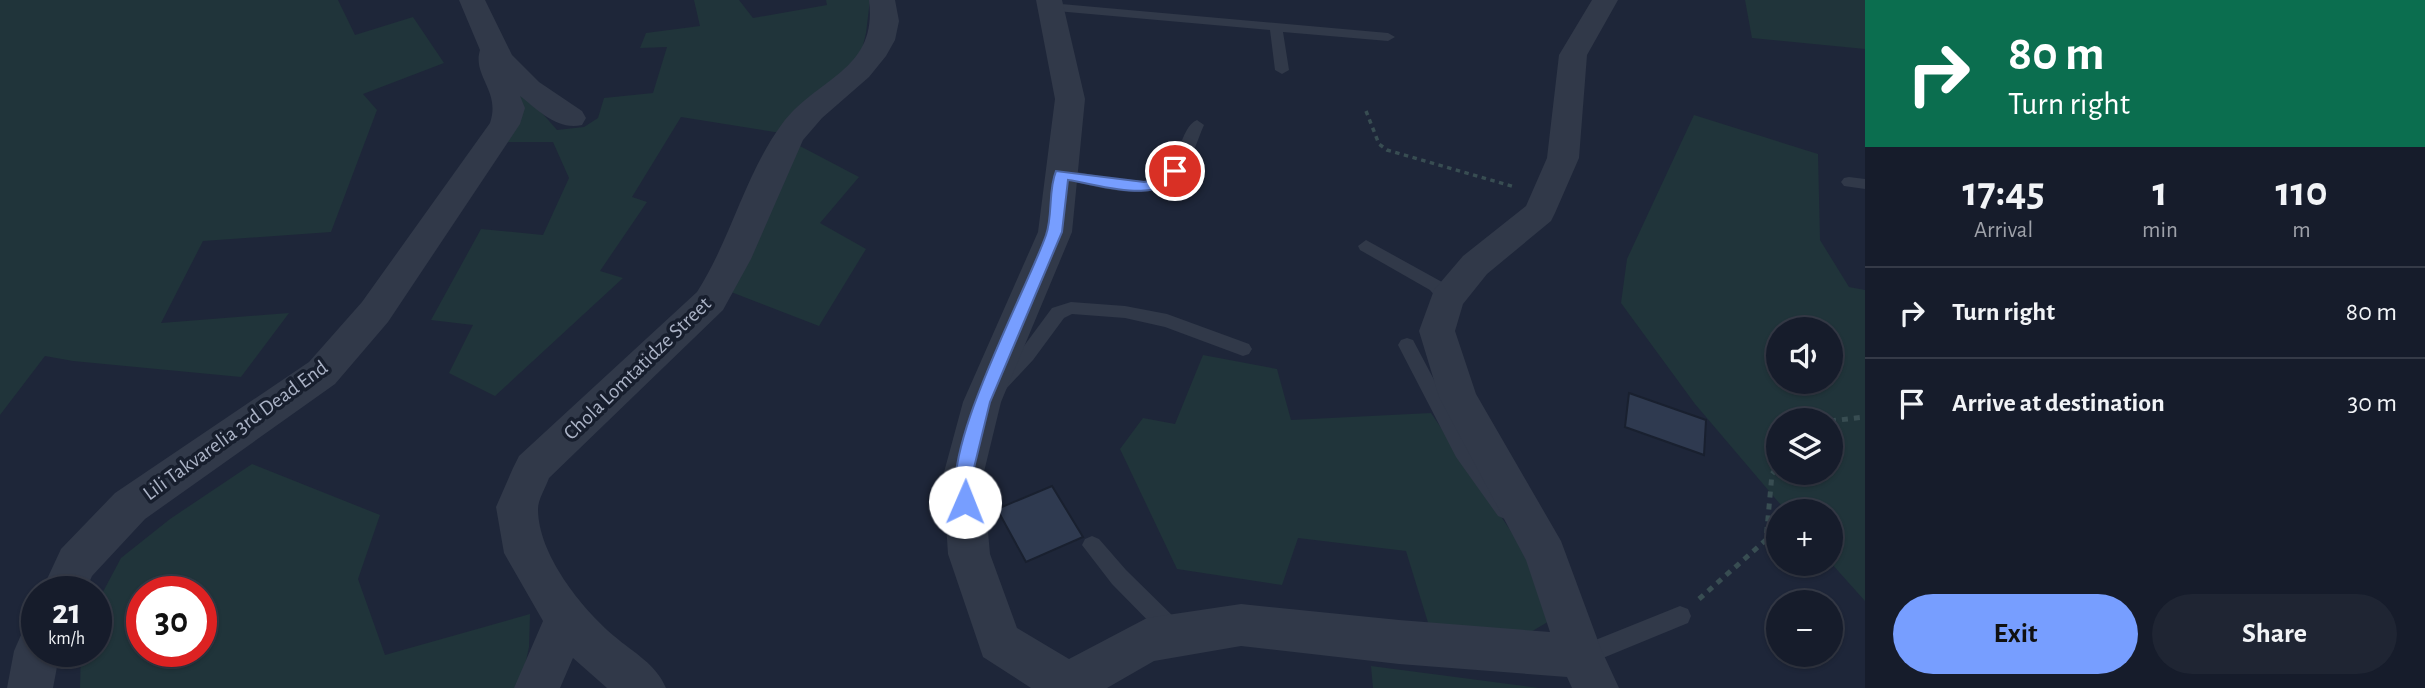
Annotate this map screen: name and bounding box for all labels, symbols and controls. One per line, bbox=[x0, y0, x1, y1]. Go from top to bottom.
icon: right bbox=[1893, 28, 1984, 119]
text: 80 m bbox=[2008, 30, 2105, 79]
text: Turn right bbox=[2008, 88, 2130, 120]
pin bbox=[1145, 141, 1205, 201]
icon: arrive bbox=[1156, 152, 1194, 190]
text: 17:45 bbox=[1962, 171, 2045, 213]
text: 1 bbox=[2152, 171, 2168, 213]
text: 110 bbox=[2275, 171, 2328, 213]
text: Arrival bbox=[1974, 219, 2033, 242]
text: min bbox=[2142, 219, 2178, 242]
text: m bbox=[2292, 219, 2311, 242]
street label: Chola Lomtatidze Street bbox=[560, 293, 715, 444]
icon: right bbox=[1893, 294, 1931, 332]
text: Turn right bbox=[1952, 299, 2055, 325]
text: 80 m bbox=[2346, 299, 2397, 325]
map controls bbox=[1766, 317, 1843, 667]
button: sound bbox=[1766, 317, 1843, 394]
street label: Lili Takvarelia 3rd Dead End bbox=[139, 357, 331, 504]
icon: arrive bbox=[1893, 385, 1931, 423]
text: Arrive at destination bbox=[1952, 390, 2165, 416]
text: 30 m bbox=[2347, 390, 2397, 416]
button: layers bbox=[1766, 408, 1843, 485]
position arrow bbox=[928, 465, 1002, 539]
button: + bbox=[1766, 499, 1843, 576]
speed limit sign: 30 bbox=[126, 576, 217, 667]
button: − bbox=[1766, 590, 1843, 667]
button: Exit bbox=[1893, 594, 2138, 674]
button: Share bbox=[2152, 594, 2397, 674]
text: 21 bbox=[52, 595, 81, 630]
text: km/h bbox=[48, 630, 85, 648]

